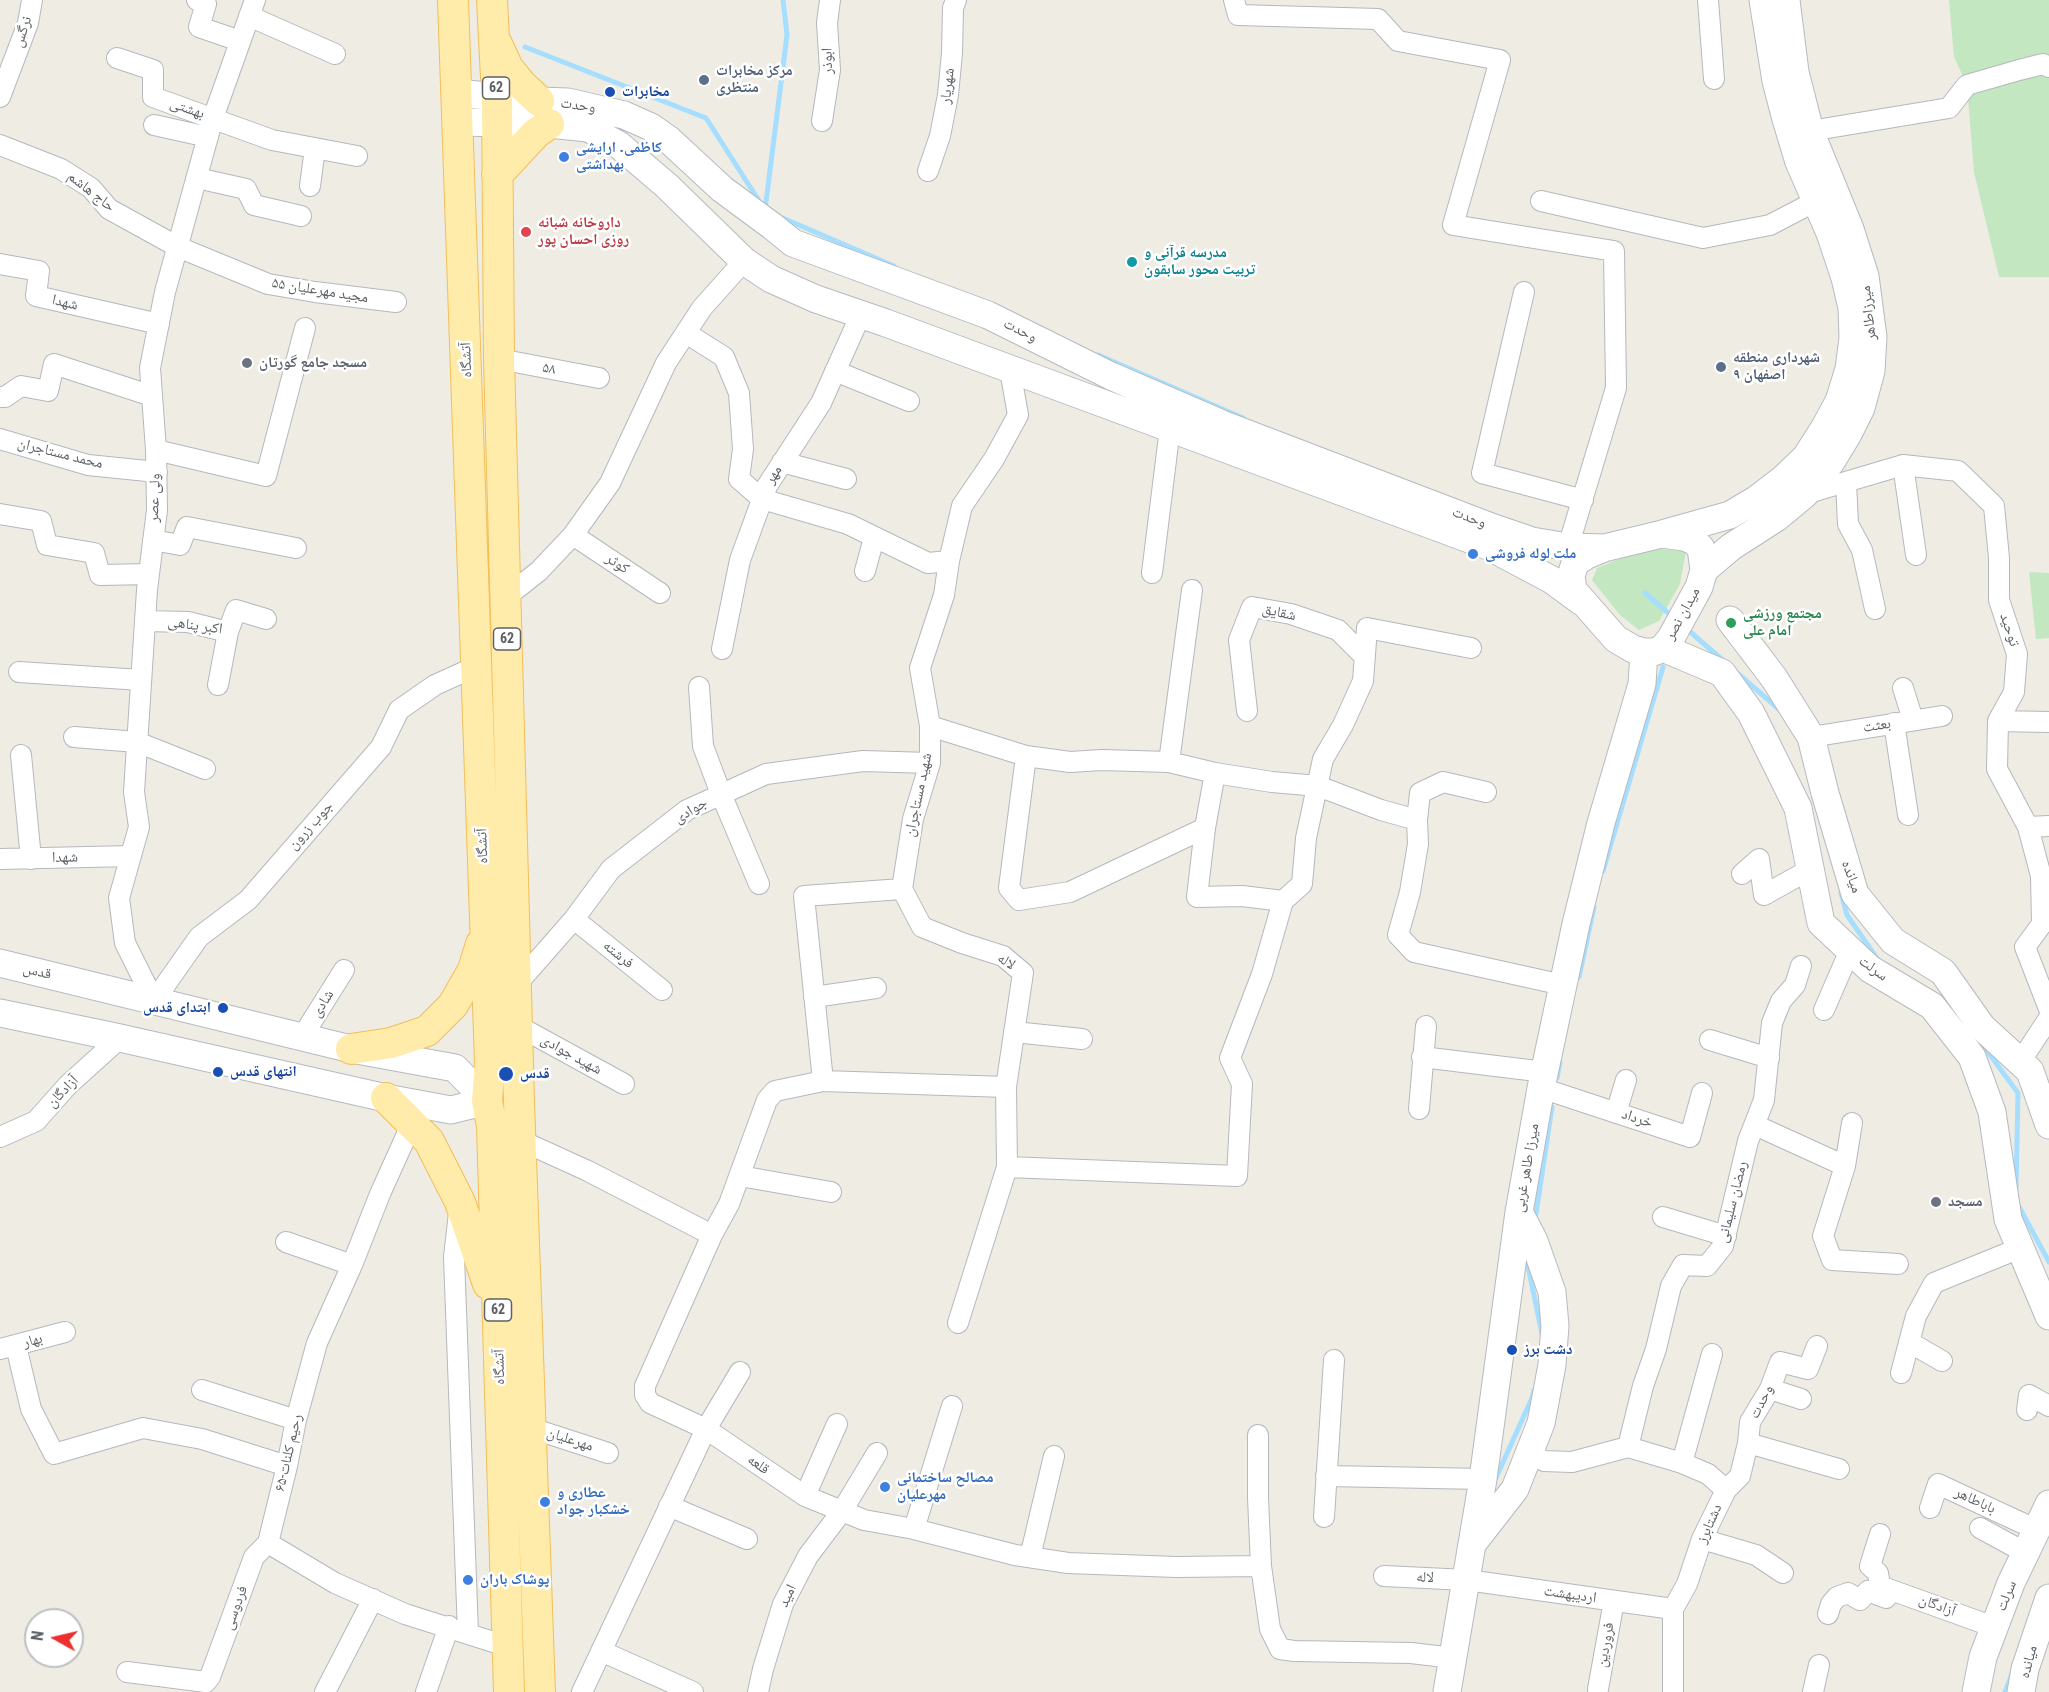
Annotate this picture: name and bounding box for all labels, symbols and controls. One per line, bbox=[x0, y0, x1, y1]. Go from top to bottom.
street label: نرگس bbox=[10, 14, 36, 50]
street label: ابوذر bbox=[819, 47, 837, 75]
place label: مرکز مخابرات منتظری bbox=[716, 62, 793, 97]
street label: شهریار bbox=[937, 67, 959, 105]
marker: مرکز مخابرات منتظری bbox=[697, 73, 711, 87]
road number: 62 bbox=[482, 77, 510, 99]
place label: مخابرات bbox=[622, 83, 670, 101]
marker: مخابرات bbox=[603, 85, 617, 99]
street label: وحدت bbox=[559, 94, 597, 118]
street label: بهشتی bbox=[167, 95, 207, 123]
place label: کاظمی. ارایشی بهداشتی bbox=[576, 139, 662, 174]
marker: کاظمی. ارایشی بهداشتی bbox=[557, 150, 571, 164]
street label: حاج هاشم bbox=[64, 168, 118, 216]
place label: داروخانه شبانه روزی احسان پور bbox=[538, 214, 629, 249]
marker: داروخانه شبانه روزی احسان پور bbox=[519, 225, 533, 239]
place label: مدرسه قرآنی و تربیت محور سابقون bbox=[1144, 244, 1255, 279]
marker: مدرسه قرآنی و تربیت محور سابقون bbox=[1125, 255, 1139, 269]
street label: ۵۵ مجید مهرعلیان bbox=[270, 274, 370, 308]
street label: میرزاطاهر bbox=[1857, 285, 1881, 341]
street label: شهدا bbox=[50, 291, 80, 315]
street label: وحدت bbox=[1000, 315, 1040, 347]
street label: آتشگاه bbox=[457, 342, 477, 378]
place label: شهرداری منطقه ۹ اصفهان bbox=[1733, 349, 1820, 384]
place label: مسجد جامع گورتان bbox=[259, 354, 367, 372]
marker: مسجد جامع گورتان bbox=[240, 356, 254, 370]
street label: ۵۸ bbox=[541, 359, 557, 379]
marker: شهرداری منطقه ۹ اصفهان bbox=[1714, 360, 1728, 374]
street label: محمد مستاجران bbox=[15, 435, 105, 473]
street label: مهر bbox=[761, 462, 787, 488]
street label: ولی عصر bbox=[145, 473, 165, 523]
street label: وحدت bbox=[1449, 503, 1489, 533]
place label: ملت لوله فروشی bbox=[1485, 545, 1576, 563]
marker: ملت لوله فروشی bbox=[1466, 547, 1480, 561]
street label: کوثر bbox=[602, 550, 632, 578]
street label: میدان نصر bbox=[1661, 585, 1705, 643]
street label: شقایق bbox=[1260, 601, 1298, 625]
place label: مجتمع ورزشی امام علی bbox=[1743, 605, 1822, 640]
street label: توحید bbox=[1995, 611, 2023, 649]
street label: اکبر پناهی bbox=[167, 613, 223, 639]
marker: مجتمع ورزشی امام علی bbox=[1724, 616, 1738, 630]
road number: 62 bbox=[494, 628, 520, 650]
street label: بعثت bbox=[1862, 715, 1892, 737]
street label: شهید مستاجران bbox=[901, 751, 937, 839]
street label: جوادی bbox=[671, 794, 711, 828]
street label: جوب زرون bbox=[285, 798, 337, 854]
street label: آتشگاه bbox=[473, 828, 493, 864]
street label: شهدا bbox=[52, 849, 78, 867]
street label: میانده bbox=[1837, 858, 1865, 896]
street label: فرشته bbox=[599, 937, 637, 973]
street label: لاله bbox=[994, 950, 1018, 974]
street label: سرلت bbox=[1855, 953, 1891, 985]
street label: قدس bbox=[21, 960, 53, 984]
street label: شادی bbox=[308, 987, 338, 1021]
place label: ابتدای قدس bbox=[143, 999, 211, 1017]
marker: ابتدای قدس bbox=[216, 1001, 230, 1015]
street label: شهید جوادی bbox=[537, 1031, 605, 1079]
place label: انتهای قدس bbox=[230, 1063, 297, 1081]
marker: انتهای قدس bbox=[211, 1065, 225, 1079]
marker: قدس bbox=[497, 1065, 515, 1083]
place label: قدس bbox=[520, 1065, 550, 1083]
street label: آزادگان bbox=[43, 1072, 83, 1112]
street label: خرداد bbox=[1619, 1106, 1655, 1132]
street label: میرزا طاهر غربی bbox=[1510, 1122, 1544, 1214]
street label: رمضان سلیمانی bbox=[1714, 1159, 1752, 1245]
place label: مسجد bbox=[1948, 1193, 1983, 1211]
marker: مسجد bbox=[1929, 1195, 1943, 1209]
road number: 62 bbox=[484, 1299, 512, 1321]
street label: بهار bbox=[21, 1330, 45, 1352]
place label: دشت برز bbox=[1524, 1341, 1572, 1359]
marker: دشت برز bbox=[1505, 1343, 1519, 1357]
street label: آتشگاه bbox=[491, 1349, 509, 1385]
street label: وحدت bbox=[1746, 1382, 1778, 1422]
street label: ۶۵-رحیم کلنات bbox=[271, 1413, 307, 1493]
street label: مهرعلیان bbox=[544, 1424, 596, 1456]
street label: قلعه bbox=[743, 1451, 773, 1479]
place label: مصالح ساختمانی مهرعلیان bbox=[897, 1469, 994, 1504]
marker: مصالح ساختمانی مهرعلیان bbox=[878, 1480, 892, 1494]
place label: عطاری و خشکبار جواد bbox=[557, 1484, 630, 1519]
street label: باباطاهر bbox=[1952, 1484, 1998, 1518]
marker: عطاری و خشکبار جواد bbox=[538, 1495, 552, 1509]
street label: دشتابرز bbox=[1693, 1501, 1727, 1547]
street label: لاله bbox=[1416, 1569, 1434, 1587]
place label: پوشاک باران bbox=[480, 1571, 549, 1589]
marker: پوشاک باران bbox=[461, 1573, 475, 1587]
street label: سرلت bbox=[1993, 1578, 2021, 1614]
street label: امید bbox=[775, 1582, 801, 1610]
street label: اردیبهشت bbox=[1543, 1582, 1597, 1608]
street label: فردوسی bbox=[220, 1583, 252, 1633]
street label: آزادگان bbox=[1916, 1591, 1958, 1621]
north arrow bbox=[24, 1608, 84, 1668]
street label: فروردین bbox=[1593, 1621, 1619, 1669]
text: N bbox=[28, 1630, 48, 1642]
street label: میانده bbox=[2016, 1644, 2042, 1680]

